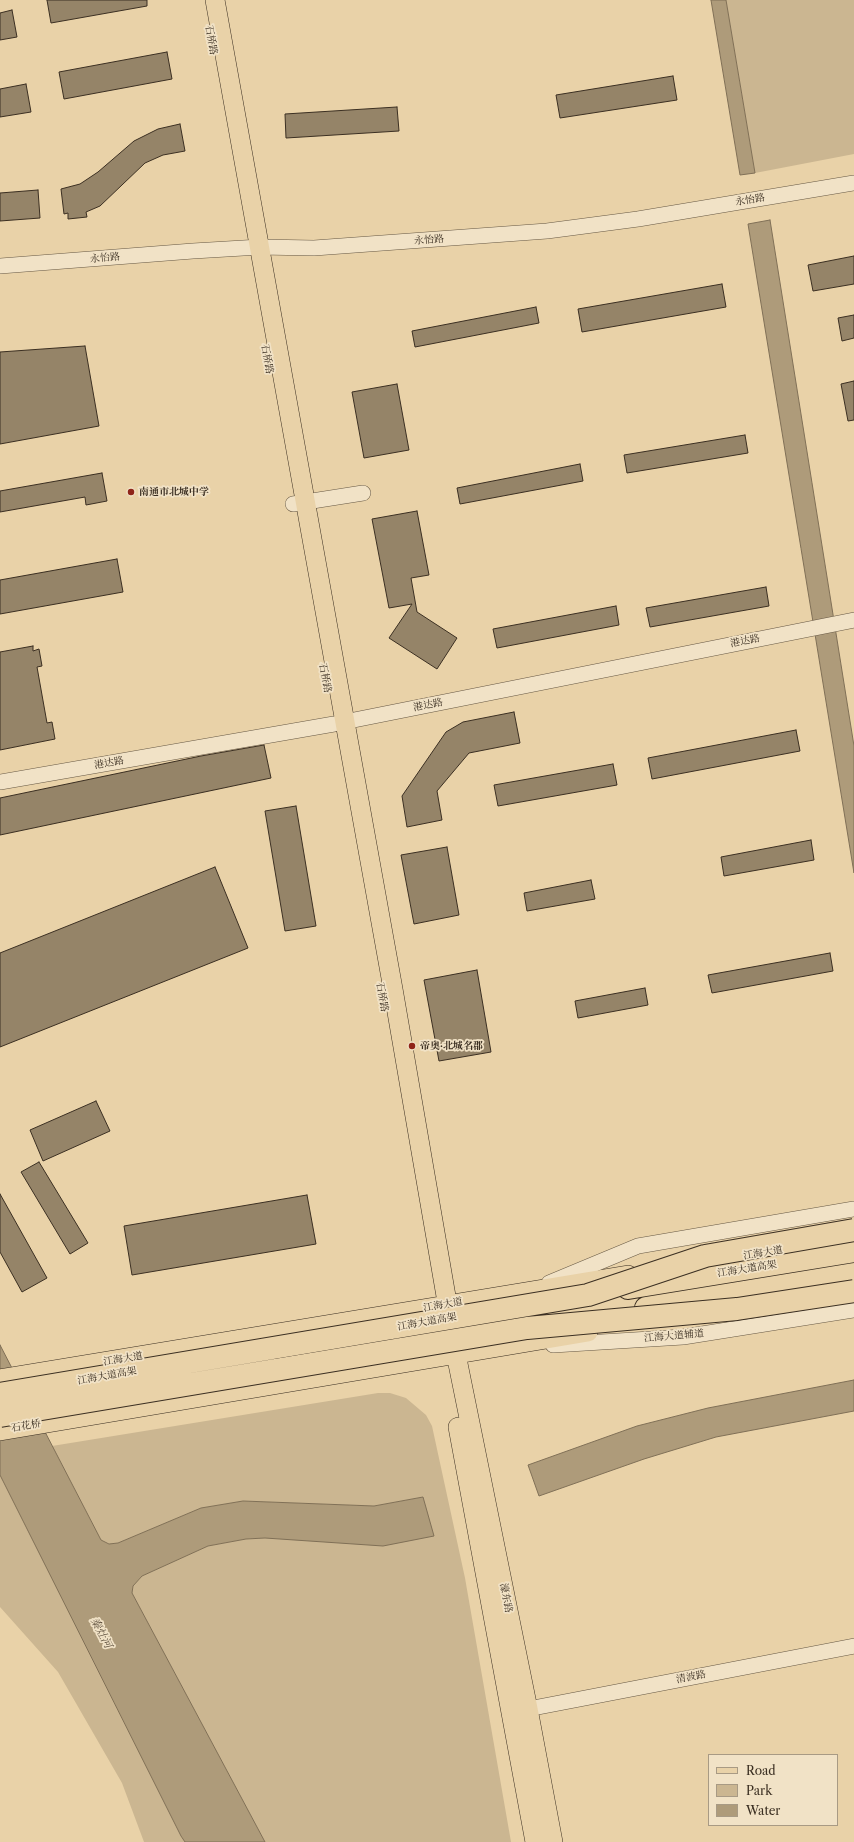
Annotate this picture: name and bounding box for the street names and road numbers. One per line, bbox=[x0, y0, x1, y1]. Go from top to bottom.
street label: 石桥路 bbox=[202, 24, 220, 56]
street label: 永怡路 bbox=[734, 192, 766, 208]
street label: 永怡路 bbox=[414, 233, 444, 247]
street label: 永怡路 bbox=[90, 251, 120, 265]
street label: 石桥路 bbox=[258, 343, 276, 375]
street label: 港达路 bbox=[729, 632, 761, 650]
street label: 石桥路 bbox=[316, 662, 334, 694]
street label: 港达路 bbox=[412, 696, 444, 714]
street label: 港达路 bbox=[93, 754, 125, 772]
street label: 石桥路 bbox=[373, 981, 391, 1013]
street label: 江海大道 bbox=[742, 1244, 784, 1262]
street label: 江海大道高架 bbox=[716, 1258, 778, 1280]
street label: 江海大道 bbox=[422, 1296, 464, 1314]
street label: 江海大道高架 bbox=[396, 1311, 458, 1333]
street label: 江海大道辅道 bbox=[644, 1327, 704, 1345]
street label: 江海大道 bbox=[102, 1350, 144, 1368]
street label: 江海大道高架 bbox=[76, 1365, 138, 1387]
street label: 石花桥 bbox=[10, 1417, 42, 1435]
street label: 濠东路 bbox=[497, 1582, 515, 1614]
street label: 清波路 bbox=[675, 1668, 707, 1686]

